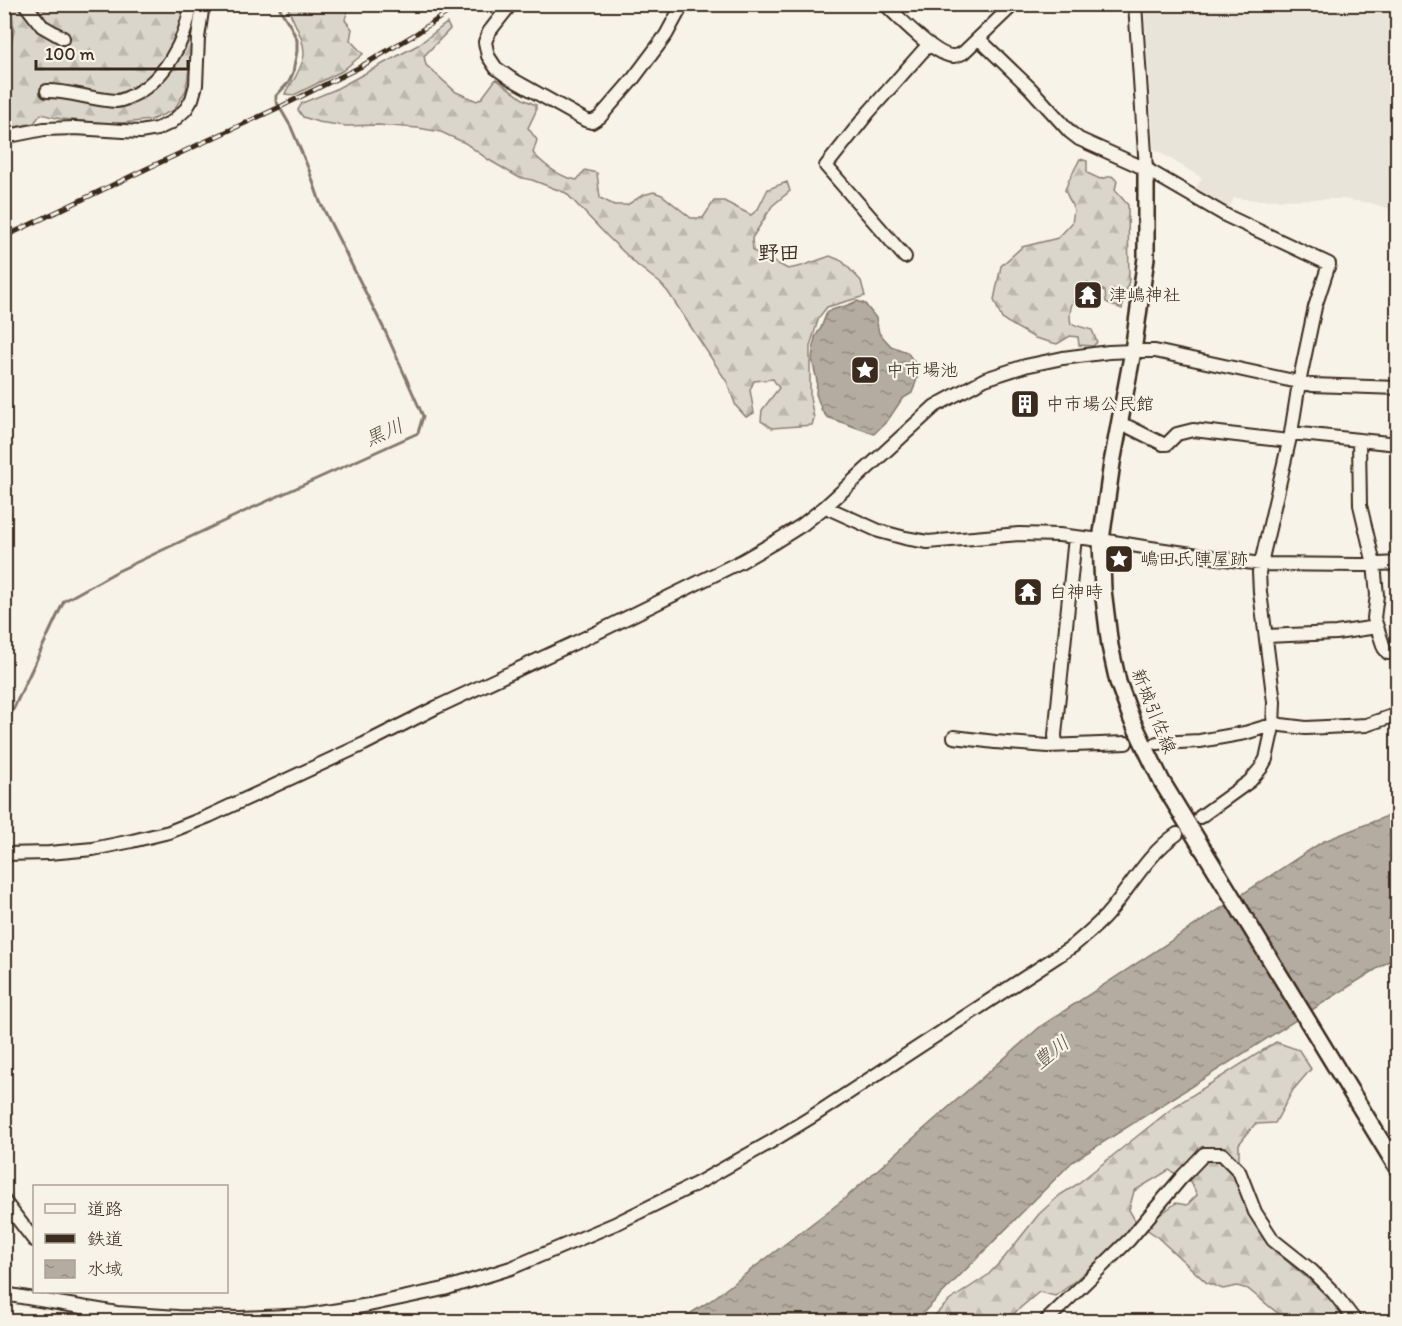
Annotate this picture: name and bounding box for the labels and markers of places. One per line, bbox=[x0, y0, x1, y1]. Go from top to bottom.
temple icon: 津嶋神社 bbox=[1072, 279, 1104, 311]
place label: 津嶋神社 bbox=[1109, 284, 1181, 306]
place icon: 中市場池 bbox=[849, 354, 881, 386]
place label: 中市場池 bbox=[886, 359, 958, 381]
building icon: 中市場公民館 bbox=[1009, 388, 1041, 420]
place label: 中市場公民館 bbox=[1046, 393, 1154, 415]
place icon: 嶋田氏陣屋跡 bbox=[1103, 543, 1135, 575]
place label: 嶋田氏陣屋跡 bbox=[1140, 548, 1248, 570]
temple icon: 白神時 bbox=[1012, 576, 1044, 608]
place label: 白神時 bbox=[1049, 581, 1103, 603]

